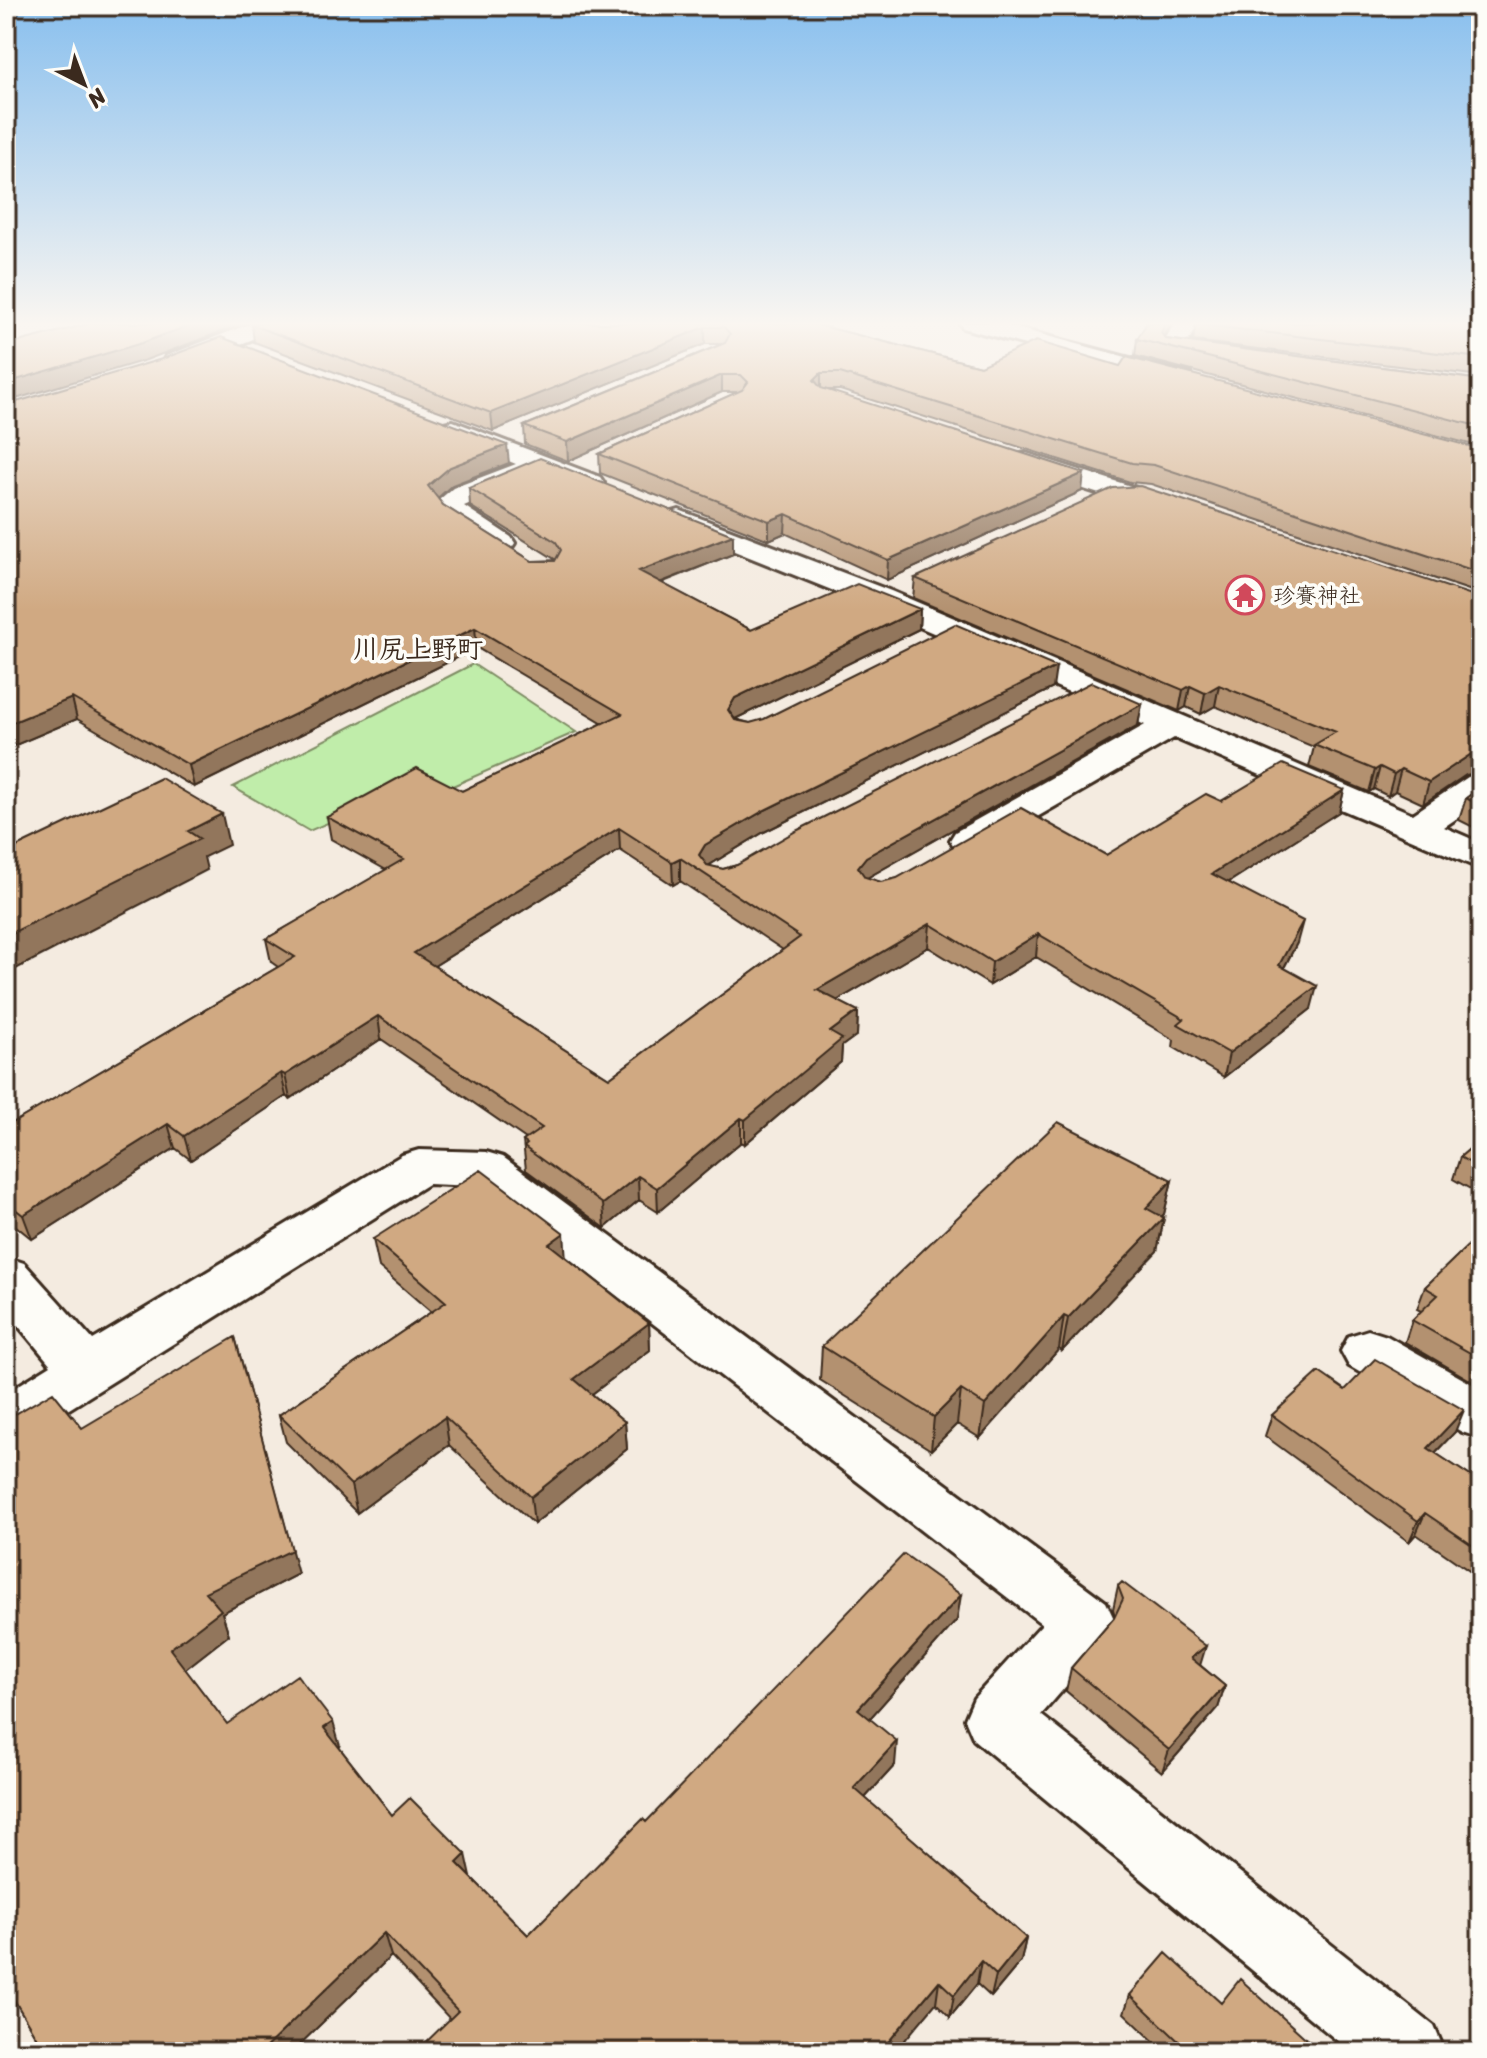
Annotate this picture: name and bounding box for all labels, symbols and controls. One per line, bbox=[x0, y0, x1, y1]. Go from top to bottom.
north arrow bbox=[44, 44, 124, 124]
text: N bbox=[78, 78, 117, 119]
temple icon: 珍賽神社 bbox=[1224, 574, 1266, 616]
place label: 珍賽神社 bbox=[1273, 576, 1361, 615]
district label: 川尻上野町 bbox=[353, 626, 483, 672]

